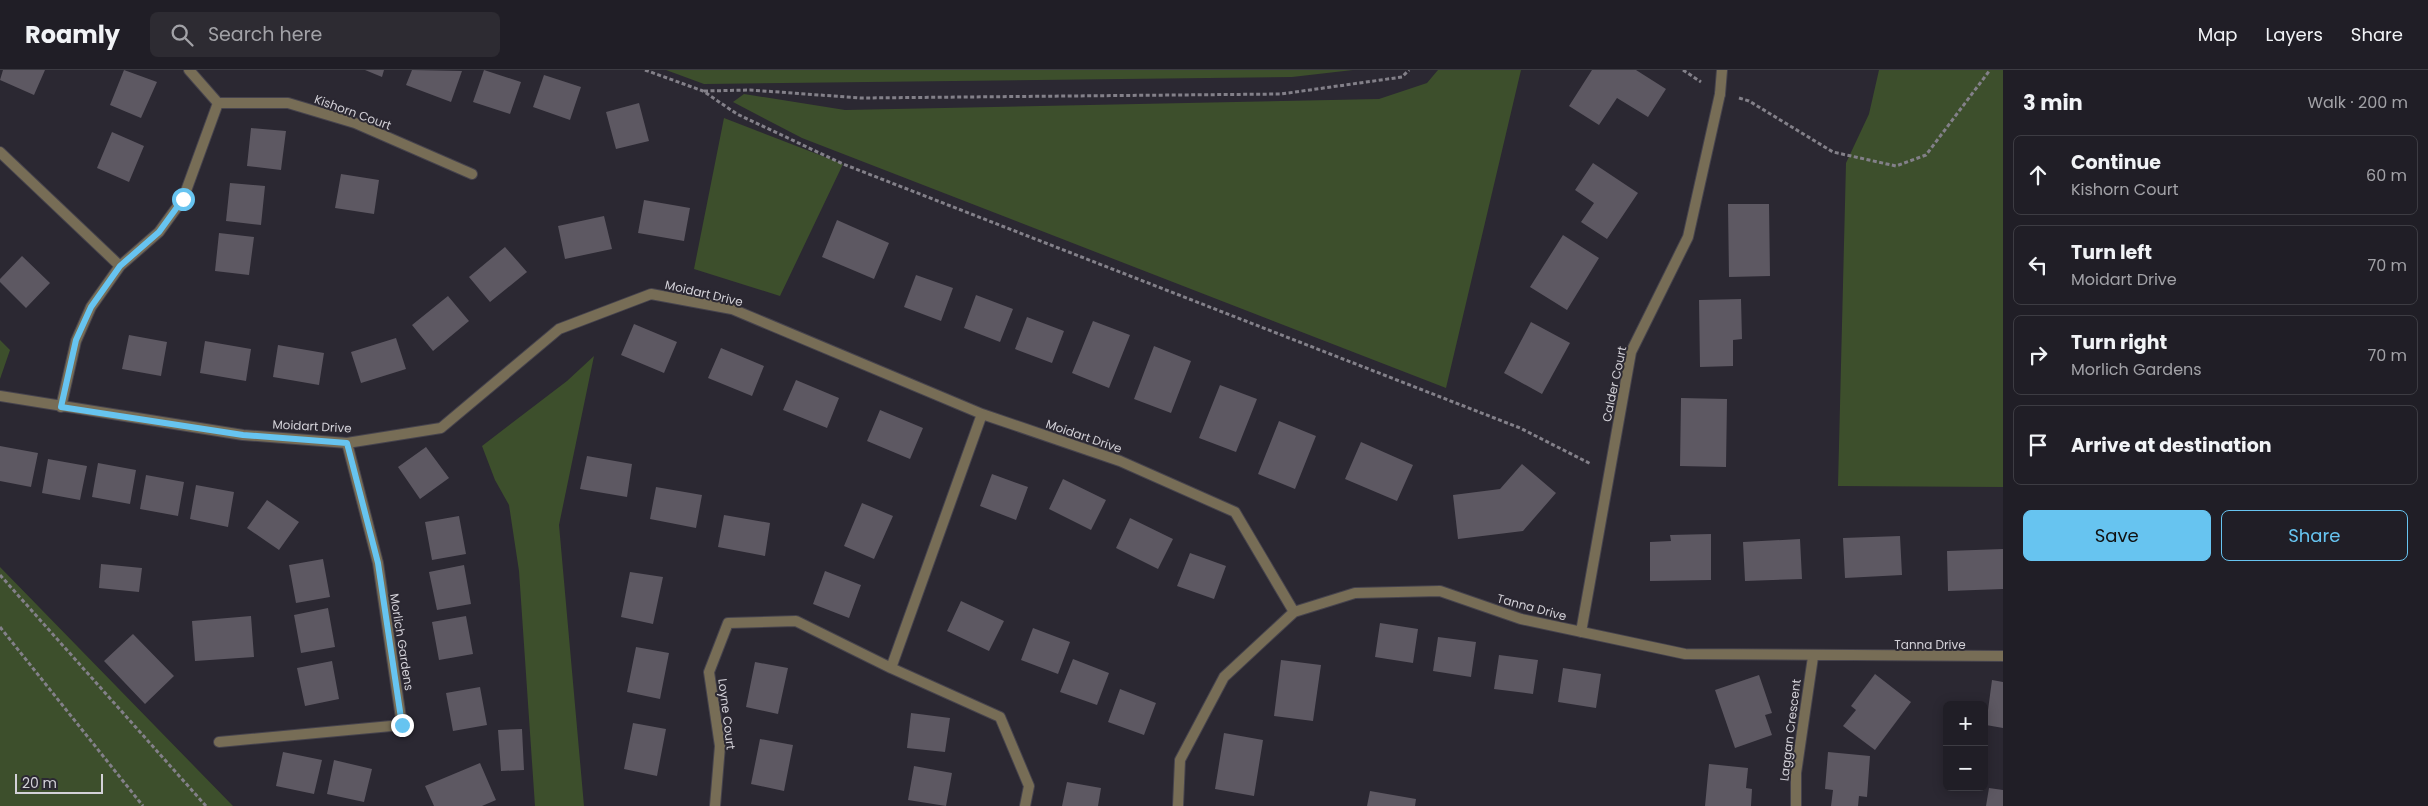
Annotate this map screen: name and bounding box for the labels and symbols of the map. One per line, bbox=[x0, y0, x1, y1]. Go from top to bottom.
street label: Kishorn Court bbox=[312, 90, 394, 134]
route start bbox=[172, 188, 195, 211]
street label: Moidart Drive bbox=[663, 276, 745, 310]
street label: Calder Court bbox=[1598, 345, 1630, 423]
street label: Moidart Drive bbox=[272, 415, 352, 437]
street label: Moidart Drive bbox=[1044, 415, 1124, 457]
street label: Tanna Drive bbox=[1495, 590, 1569, 624]
street label: Morlich Gardens bbox=[386, 592, 418, 692]
street label: Tanna Drive bbox=[1894, 636, 1966, 653]
street label: Loyne Court bbox=[714, 678, 740, 750]
street label: Laggan Crescent bbox=[1775, 678, 1805, 782]
route end bbox=[391, 714, 414, 737]
scale bar bbox=[15, 771, 102, 794]

